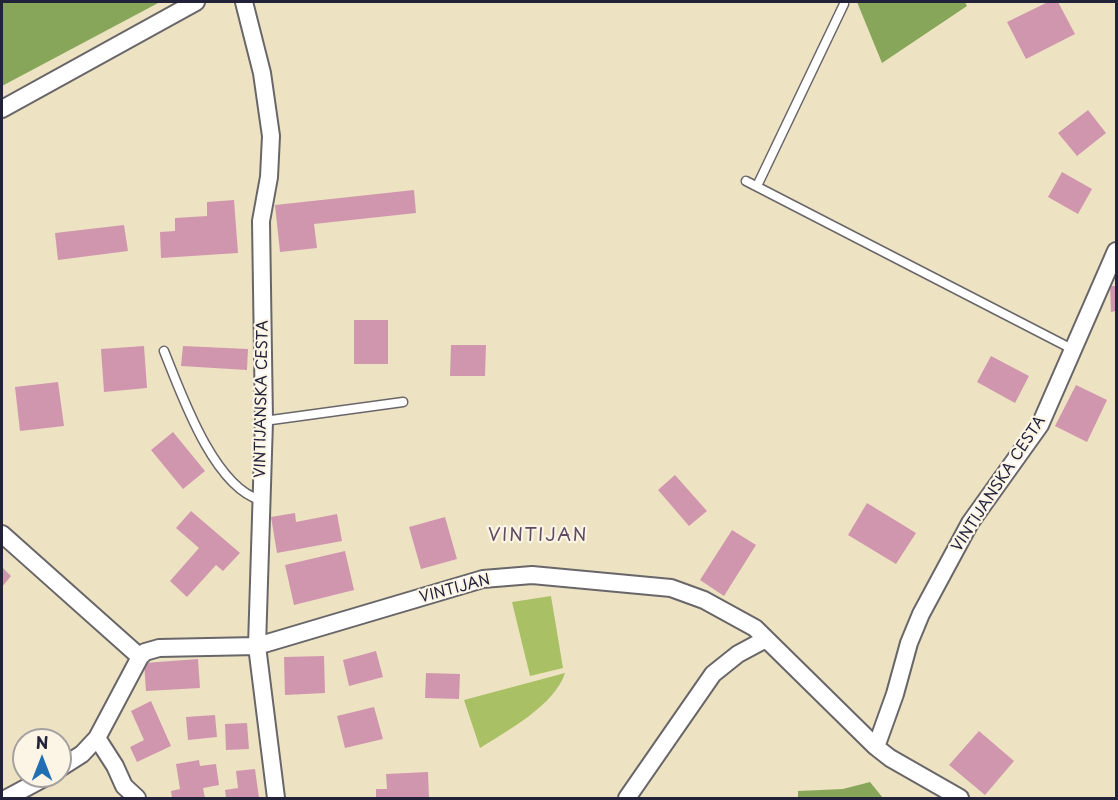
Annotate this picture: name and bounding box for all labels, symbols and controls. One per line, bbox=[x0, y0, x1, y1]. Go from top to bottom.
street label: VINTIJANSKA CESTA bbox=[252, 320, 272, 478]
street label: VINTIJANSKA CESTA bbox=[948, 413, 1050, 555]
district label: VINTIJAN bbox=[489, 525, 587, 547]
street label: VINTIJAN bbox=[418, 571, 492, 607]
north arrow bbox=[12, 728, 72, 788]
text: N bbox=[36, 730, 48, 754]

